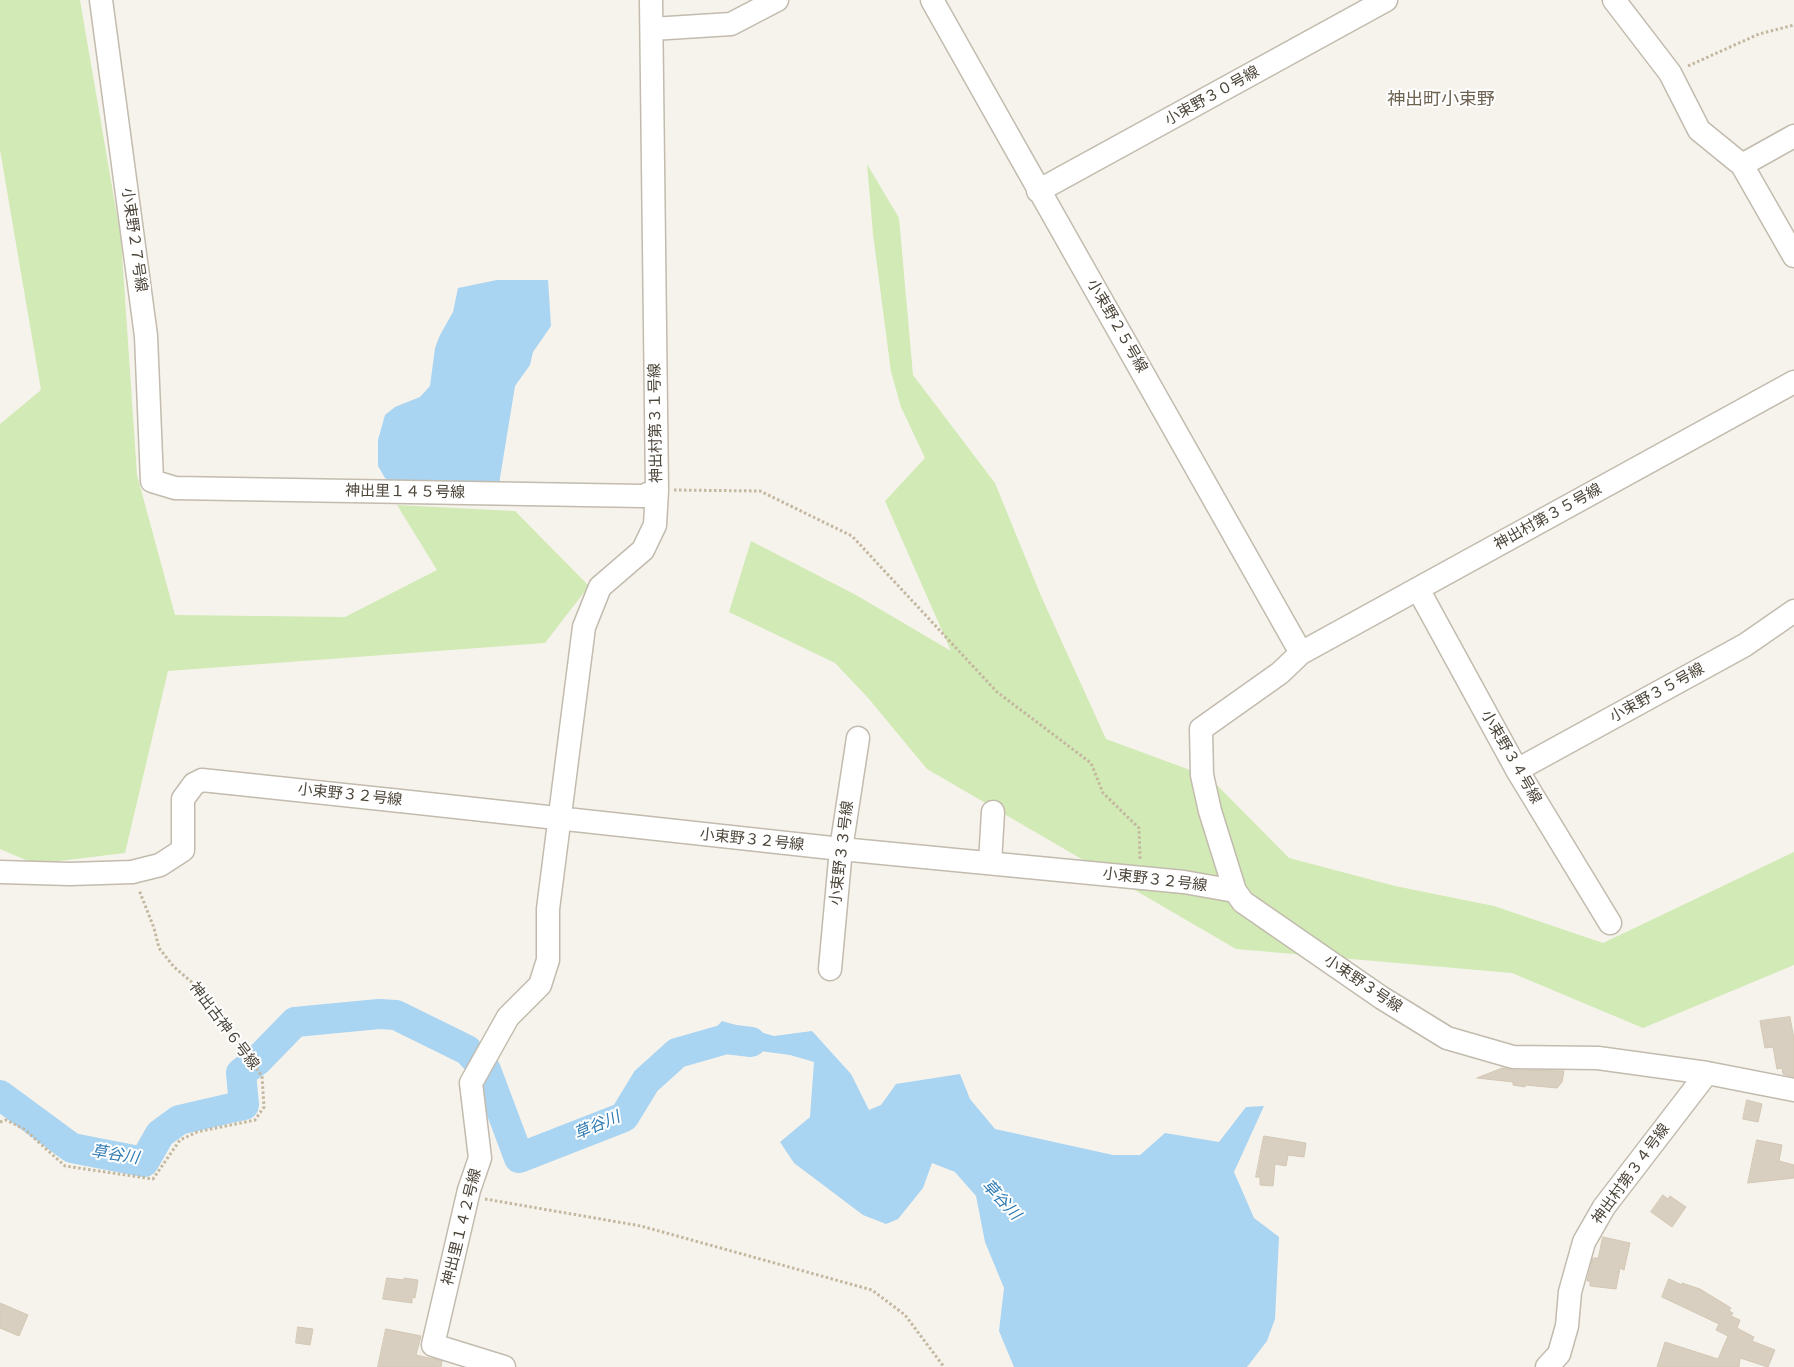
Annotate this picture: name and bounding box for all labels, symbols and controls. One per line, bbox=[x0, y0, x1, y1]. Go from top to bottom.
street label: 小束野３０号線 bbox=[1162, 63, 1262, 129]
district label: 神出町小束野 bbox=[1387, 89, 1495, 111]
street label: 小束野２７号線 bbox=[118, 187, 150, 293]
street label: 小束野２５号線 bbox=[1083, 276, 1151, 376]
street label: 神出村第３１号線 bbox=[646, 363, 666, 483]
street label: 神出村第３５号線 bbox=[1491, 480, 1605, 554]
street label: 神出里１４５号線 bbox=[345, 482, 465, 502]
street label: 小束野３５号線 bbox=[1607, 660, 1707, 726]
street label: 小束野３４号線 bbox=[1477, 707, 1545, 807]
street label: 小束野３２号線 bbox=[297, 781, 403, 809]
street label: 小束野３３号線 bbox=[827, 800, 857, 906]
street label: 小束野３２号線 bbox=[699, 826, 805, 854]
street label: 小束野３２号線 bbox=[1102, 865, 1208, 895]
street label: 小束野３号線 bbox=[1321, 951, 1405, 1017]
street label: 神出古神６号線 bbox=[185, 979, 263, 1073]
water label: 草谷川 bbox=[571, 1108, 623, 1144]
street label: 神出村第３４号線 bbox=[1588, 1120, 1674, 1228]
water label: 草谷川 bbox=[90, 1142, 140, 1168]
street label: 神出里１４２号線 bbox=[439, 1167, 485, 1287]
water label: 草谷川 bbox=[978, 1176, 1024, 1224]

